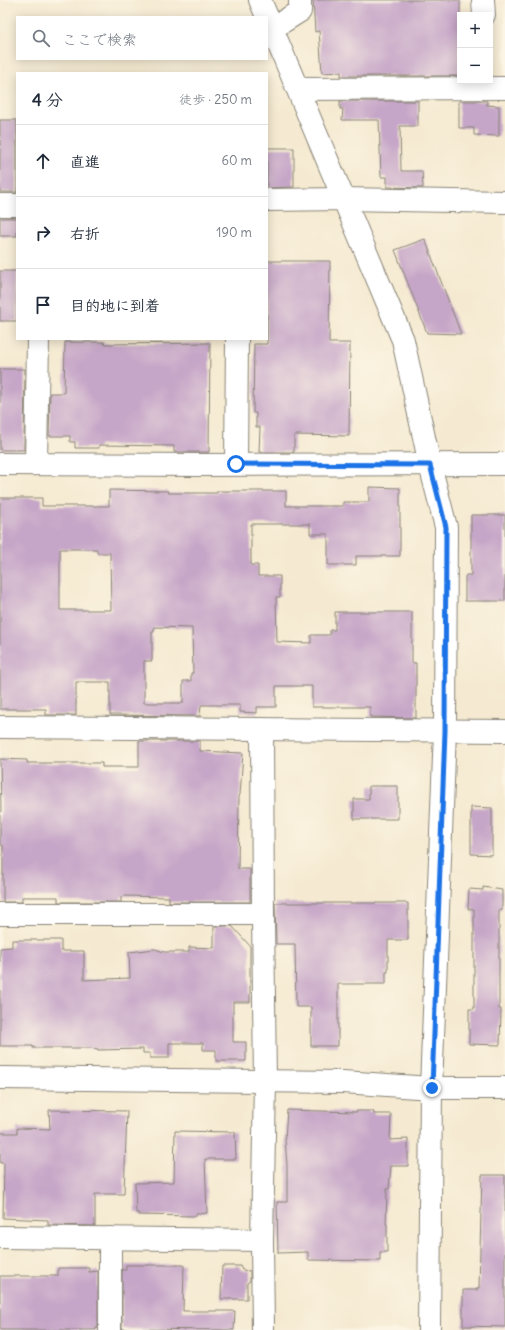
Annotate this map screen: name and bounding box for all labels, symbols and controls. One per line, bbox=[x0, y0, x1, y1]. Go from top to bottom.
map controls bbox=[457, 12, 493, 84]
button: + bbox=[457, 12, 493, 48]
search box bbox=[16, 16, 268, 60]
icon: search bbox=[30, 27, 52, 49]
text: ここで検索 bbox=[62, 30, 137, 49]
button: − bbox=[457, 48, 493, 84]
text: 4 分 bbox=[32, 89, 63, 111]
text: 徒歩 · 250 m bbox=[179, 91, 252, 108]
icon: ahead bbox=[32, 150, 54, 172]
text: 直進 bbox=[70, 152, 100, 171]
text: 60 m bbox=[221, 152, 252, 169]
icon: right bbox=[32, 222, 54, 244]
text: 右折 bbox=[70, 224, 100, 243]
text: 190 m bbox=[216, 224, 252, 241]
icon: arrive bbox=[32, 294, 54, 316]
text: 目的地に到着 bbox=[70, 296, 160, 315]
route start bbox=[227, 455, 245, 473]
route end bbox=[423, 1079, 441, 1097]

